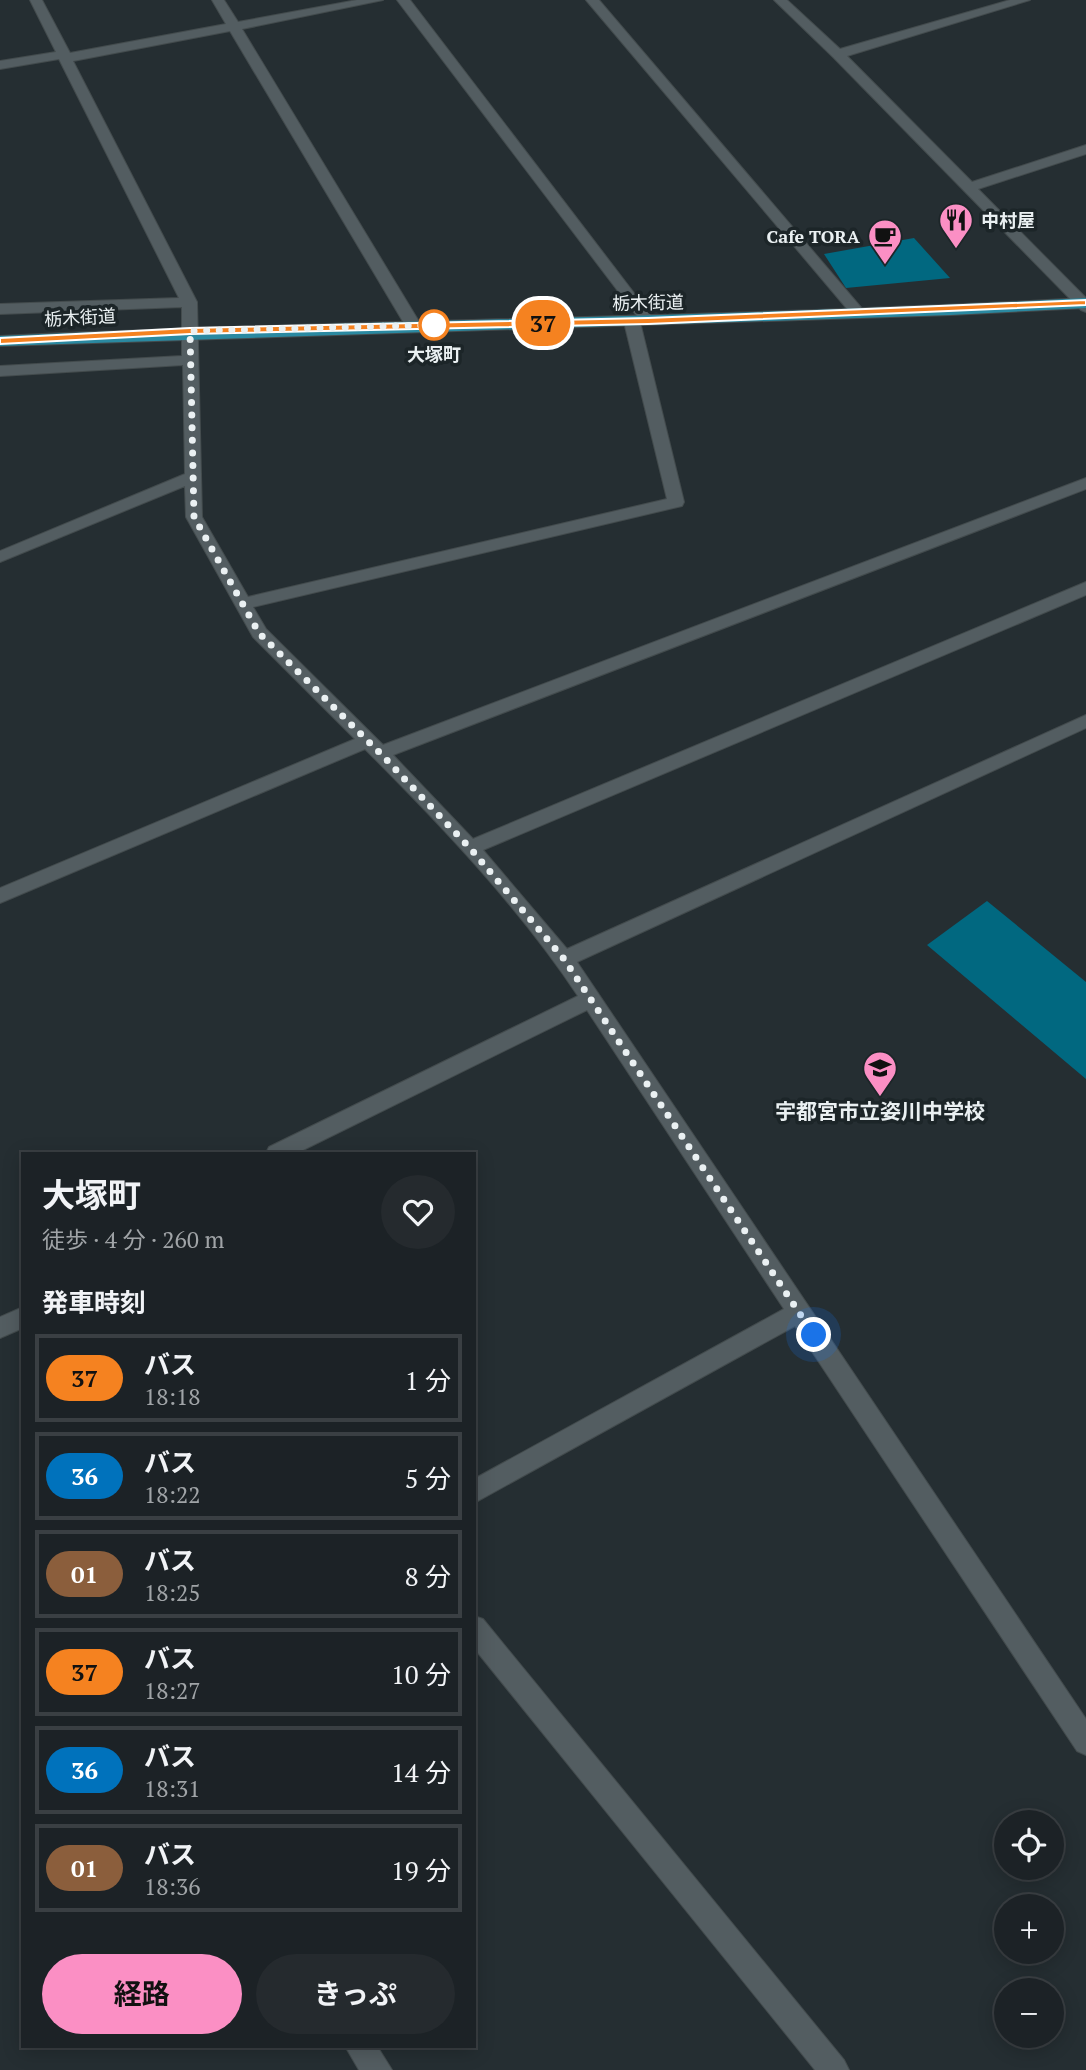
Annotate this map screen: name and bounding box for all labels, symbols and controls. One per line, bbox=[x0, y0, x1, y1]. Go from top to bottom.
restaurant icon: 中村屋 bbox=[937, 201, 975, 250]
place label: 中村屋 bbox=[981, 208, 1035, 232]
cafe icon: Cafe TORA bbox=[866, 217, 904, 266]
place label: Cafe TORA bbox=[766, 224, 861, 248]
street label: 栃木街道 bbox=[612, 289, 684, 315]
line badge: 37 bbox=[512, 300, 574, 346]
street label: 栃木街道 bbox=[43, 303, 117, 331]
text: 37 bbox=[529, 307, 557, 339]
marker: 大塚町 bbox=[419, 310, 449, 340]
place label: 大塚町 bbox=[407, 342, 461, 366]
school or university icon: 宇都宮市立姿川中学校 bbox=[861, 1049, 899, 1098]
place label: 宇都宮市立姿川中学校 bbox=[775, 1097, 985, 1125]
text: 大塚町 bbox=[42, 1173, 141, 1216]
button: heart bbox=[381, 1175, 455, 1249]
text: 徒歩 · 4 分 · 260 m bbox=[42, 1224, 224, 1255]
text: 発車時刻 bbox=[42, 1285, 146, 1319]
your location bbox=[796, 1317, 831, 1352]
text: バス bbox=[144, 1347, 196, 1381]
text: 37 bbox=[71, 1362, 98, 1394]
text: 1 分 bbox=[405, 1363, 451, 1397]
text: 18:18 bbox=[144, 1381, 201, 1412]
text: バス bbox=[144, 1445, 196, 1479]
text: 36 bbox=[71, 1460, 98, 1492]
text: 5 分 bbox=[405, 1461, 451, 1495]
text: 18:22 bbox=[144, 1479, 201, 1510]
text: バス bbox=[144, 1543, 196, 1577]
text: 01 bbox=[71, 1558, 98, 1590]
text: 8 分 bbox=[405, 1559, 451, 1593]
text: 18:25 bbox=[144, 1577, 201, 1608]
text: バス bbox=[144, 1641, 196, 1675]
text: 37 bbox=[71, 1656, 98, 1688]
text: 10 分 bbox=[391, 1657, 451, 1691]
text: 18:27 bbox=[144, 1675, 201, 1706]
text: バス bbox=[144, 1739, 196, 1773]
text: 36 bbox=[71, 1754, 98, 1786]
text: 14 分 bbox=[391, 1755, 451, 1789]
text: 18:31 bbox=[144, 1773, 201, 1804]
map controls bbox=[994, 1810, 1064, 2048]
button: locate bbox=[994, 1810, 1064, 1880]
text: バス bbox=[144, 1837, 196, 1871]
text: 01 bbox=[71, 1852, 98, 1884]
text: 19 分 bbox=[391, 1853, 451, 1887]
text: 18:36 bbox=[144, 1871, 201, 1902]
button: + bbox=[994, 1894, 1064, 1964]
button: 経路 bbox=[42, 1954, 242, 2034]
button: きっぷ bbox=[256, 1954, 455, 2034]
button: − bbox=[994, 1978, 1064, 2048]

